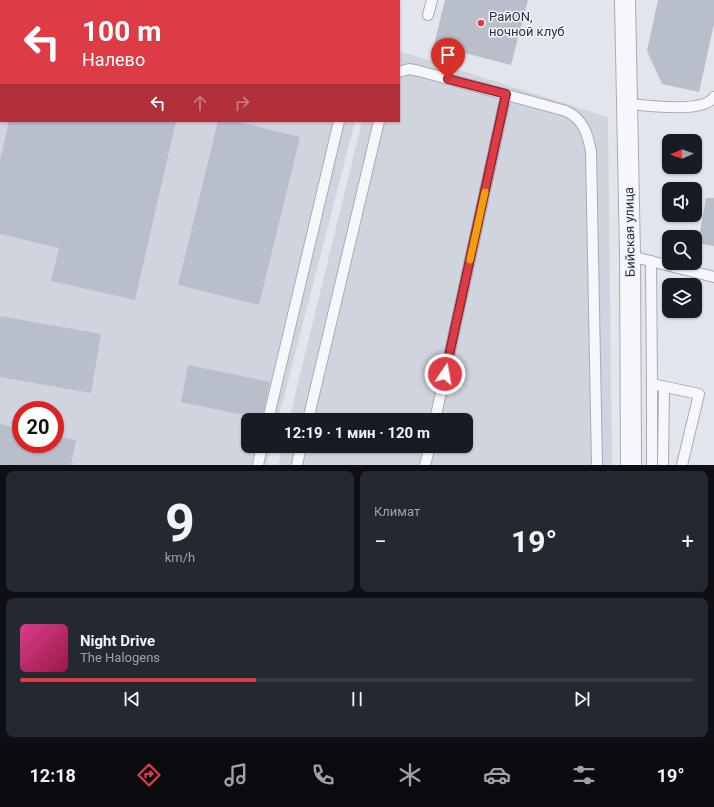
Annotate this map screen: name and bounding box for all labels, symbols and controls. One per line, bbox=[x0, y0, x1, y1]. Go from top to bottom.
place label: РайON, ночной клуб bbox=[489, 9, 565, 39]
text: 100 m bbox=[82, 15, 161, 48]
icon: left bbox=[16, 16, 68, 68]
marker: РайON, ночной клуб bbox=[476, 18, 486, 28]
pin bbox=[431, 38, 465, 79]
icon: arrive bbox=[437, 44, 459, 66]
text: Налево bbox=[82, 49, 145, 70]
icon: left bbox=[147, 92, 169, 114]
icon: ahead bbox=[189, 92, 211, 114]
icon: right bbox=[231, 92, 253, 114]
north arrow bbox=[662, 134, 702, 174]
map controls bbox=[662, 134, 702, 318]
button: sound bbox=[662, 182, 702, 222]
street label: Бийская улица bbox=[621, 187, 638, 277]
button: search bbox=[662, 230, 702, 270]
button: layers bbox=[662, 278, 702, 318]
position arrow bbox=[424, 353, 466, 395]
speed limit sign: 20 bbox=[12, 401, 64, 453]
text: 12:19 · 1 мин · 120 m bbox=[284, 424, 430, 442]
text: 9 bbox=[165, 493, 195, 554]
text: Климат bbox=[374, 504, 420, 519]
text: 19° bbox=[511, 524, 557, 559]
text: − bbox=[374, 529, 387, 554]
text: + bbox=[682, 529, 694, 554]
text: km/h bbox=[165, 550, 195, 565]
text: Night Drive bbox=[80, 632, 155, 650]
text: The Halogens bbox=[80, 650, 160, 665]
icon: previous bbox=[121, 688, 143, 710]
icon: pause bbox=[346, 688, 368, 710]
icon: next bbox=[571, 688, 593, 710]
icon: directions bbox=[135, 761, 163, 789]
icon: music bbox=[222, 761, 250, 789]
icon: phone bbox=[309, 761, 337, 789]
icon: climate bbox=[396, 761, 424, 789]
icon: car bbox=[483, 761, 511, 789]
icon: filters bbox=[570, 761, 598, 789]
text: 12:18 bbox=[29, 765, 76, 786]
text: 19° bbox=[657, 765, 684, 786]

